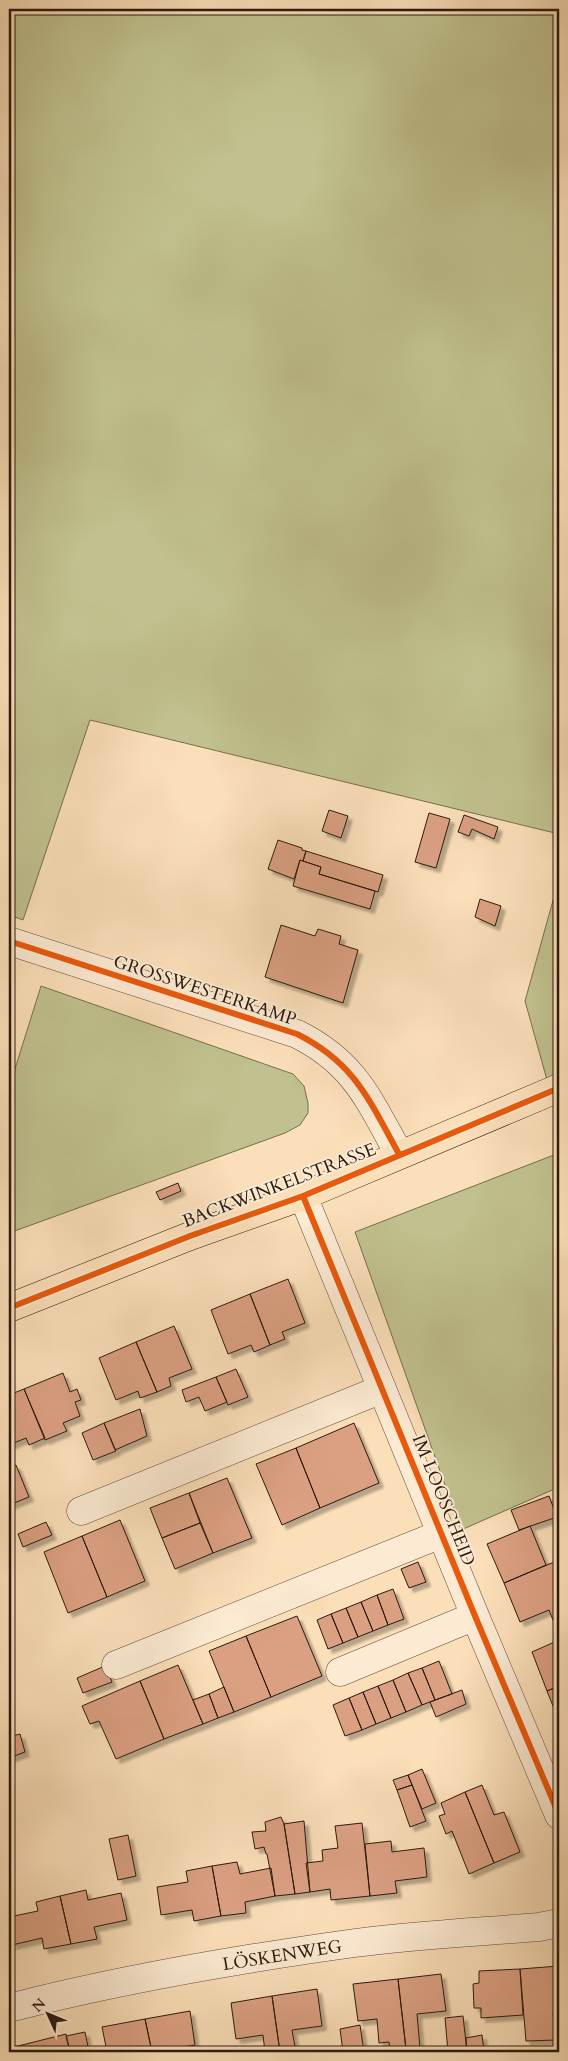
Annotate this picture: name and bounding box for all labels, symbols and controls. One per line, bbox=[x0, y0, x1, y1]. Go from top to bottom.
street label: GROSSWESTERKAMP bbox=[110, 949, 300, 1032]
street label: BACKWINKELSTRASSE bbox=[179, 1137, 380, 1234]
street label: IM LOOSCHEID bbox=[406, 1431, 481, 1570]
street label: LÖSKENWEG bbox=[221, 1934, 344, 1977]
north arrow bbox=[22, 1988, 72, 2038]
text: N bbox=[28, 1994, 50, 2016]

